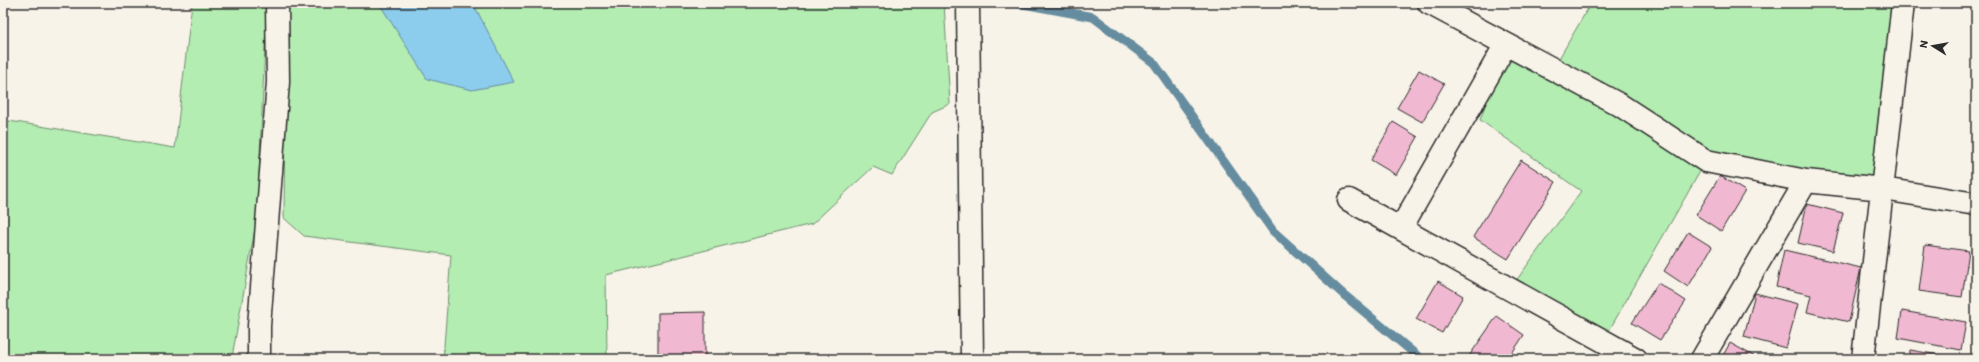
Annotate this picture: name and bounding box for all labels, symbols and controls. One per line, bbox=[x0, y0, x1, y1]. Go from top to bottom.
north arrow bbox=[1913, 26, 1953, 66]
text: N bbox=[1917, 39, 1931, 49]

